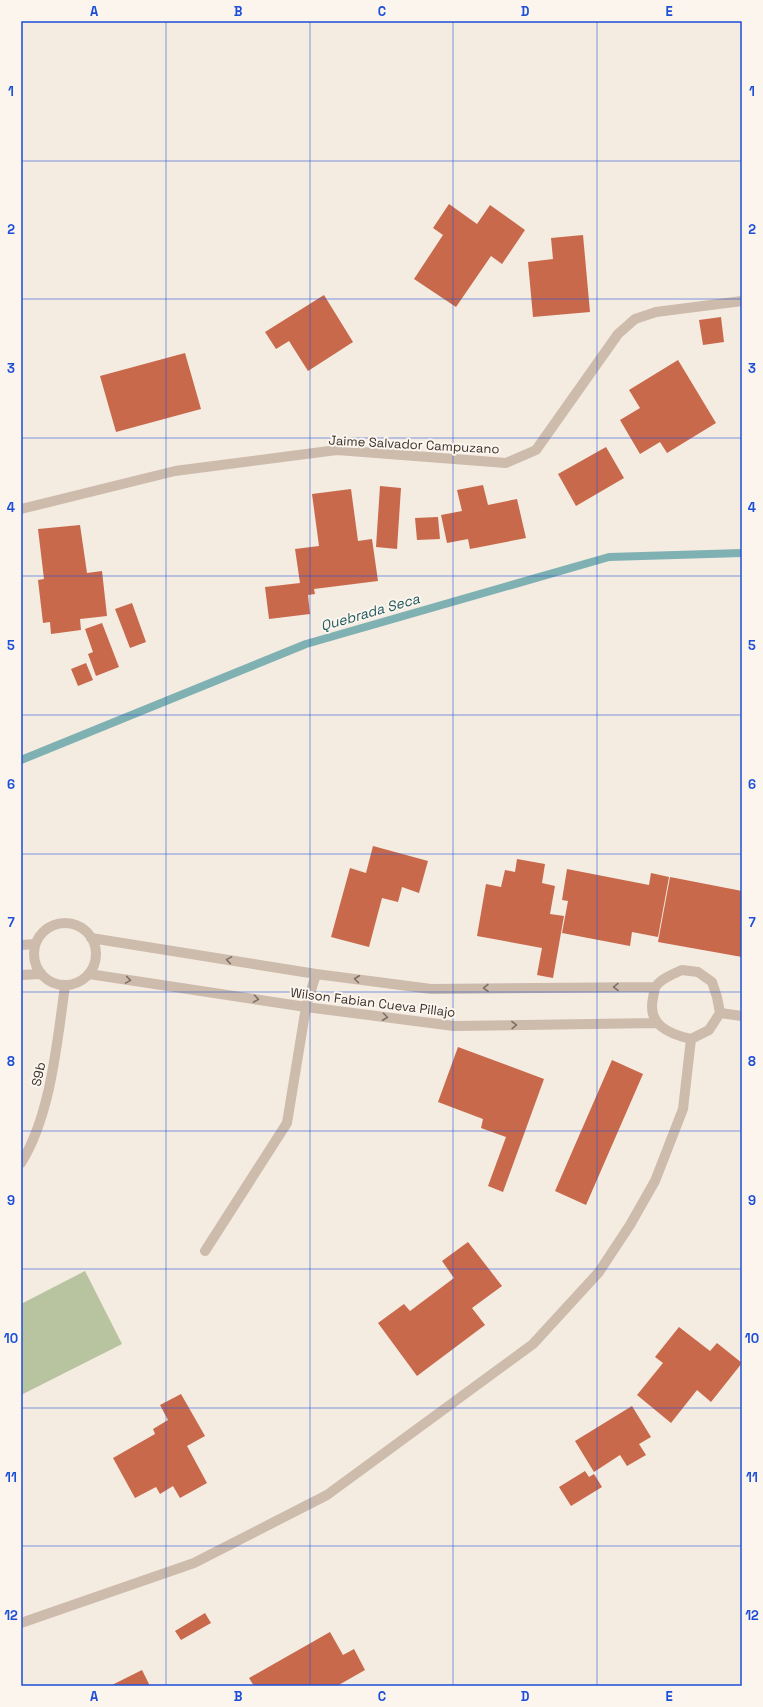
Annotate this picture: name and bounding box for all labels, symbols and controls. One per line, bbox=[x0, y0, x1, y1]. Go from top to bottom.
text: A bbox=[90, 3, 99, 20]
text: B bbox=[234, 3, 243, 20]
text: C bbox=[378, 3, 386, 20]
text: D bbox=[521, 3, 530, 20]
text: E bbox=[665, 3, 673, 20]
text: 1 bbox=[8, 83, 14, 100]
text: 1 bbox=[749, 83, 755, 100]
text: 2 bbox=[7, 221, 15, 238]
text: 2 bbox=[748, 221, 756, 238]
text: 3 bbox=[7, 360, 15, 377]
text: 3 bbox=[748, 360, 756, 377]
street label: Jaime Salvador Campuzano bbox=[328, 432, 500, 457]
text: 4 bbox=[7, 499, 15, 516]
text: 4 bbox=[748, 499, 756, 516]
water label: Quebrada Seca bbox=[318, 589, 422, 635]
text: 5 bbox=[7, 637, 15, 654]
text: 5 bbox=[748, 637, 756, 654]
text: 6 bbox=[7, 776, 15, 793]
text: 6 bbox=[748, 776, 756, 793]
text: 7 bbox=[7, 914, 15, 931]
text: 7 bbox=[748, 914, 756, 931]
one-way arrow bbox=[225, 956, 232, 965]
one-way arrow bbox=[124, 975, 131, 984]
one-way arrow bbox=[354, 975, 360, 984]
one-way arrow bbox=[613, 983, 619, 991]
street label: Wilson Fabian Cueva Pillajo bbox=[289, 984, 456, 1021]
one-way arrow bbox=[483, 984, 489, 992]
one-way arrow bbox=[253, 995, 259, 1003]
one-way arrow bbox=[382, 1012, 388, 1021]
one-way arrow bbox=[511, 1021, 517, 1029]
text: 8 bbox=[7, 1053, 15, 1070]
text: 8 bbox=[748, 1053, 756, 1070]
street label: S9b bbox=[28, 1060, 49, 1088]
text: 9 bbox=[7, 1192, 15, 1209]
text: 9 bbox=[748, 1192, 756, 1209]
text: 10 bbox=[4, 1330, 18, 1347]
text: 10 bbox=[745, 1330, 759, 1347]
text: 11 bbox=[5, 1469, 17, 1486]
text: 11 bbox=[746, 1469, 758, 1486]
text: 12 bbox=[4, 1607, 18, 1624]
text: 12 bbox=[745, 1607, 759, 1624]
text: A bbox=[90, 1688, 99, 1705]
text: B bbox=[234, 1688, 243, 1705]
text: C bbox=[378, 1688, 386, 1705]
text: D bbox=[521, 1688, 530, 1705]
text: E bbox=[665, 1688, 673, 1705]

